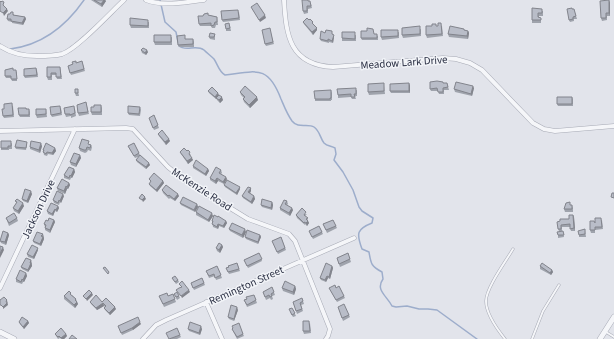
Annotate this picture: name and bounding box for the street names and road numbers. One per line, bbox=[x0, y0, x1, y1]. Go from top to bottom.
street label: Meadow Lark Drive bbox=[360, 52, 449, 73]
street label: McKenzie Road bbox=[169, 164, 235, 215]
street label: Jackson Drive bbox=[18, 177, 59, 241]
street label: Remington Street bbox=[206, 262, 286, 309]

